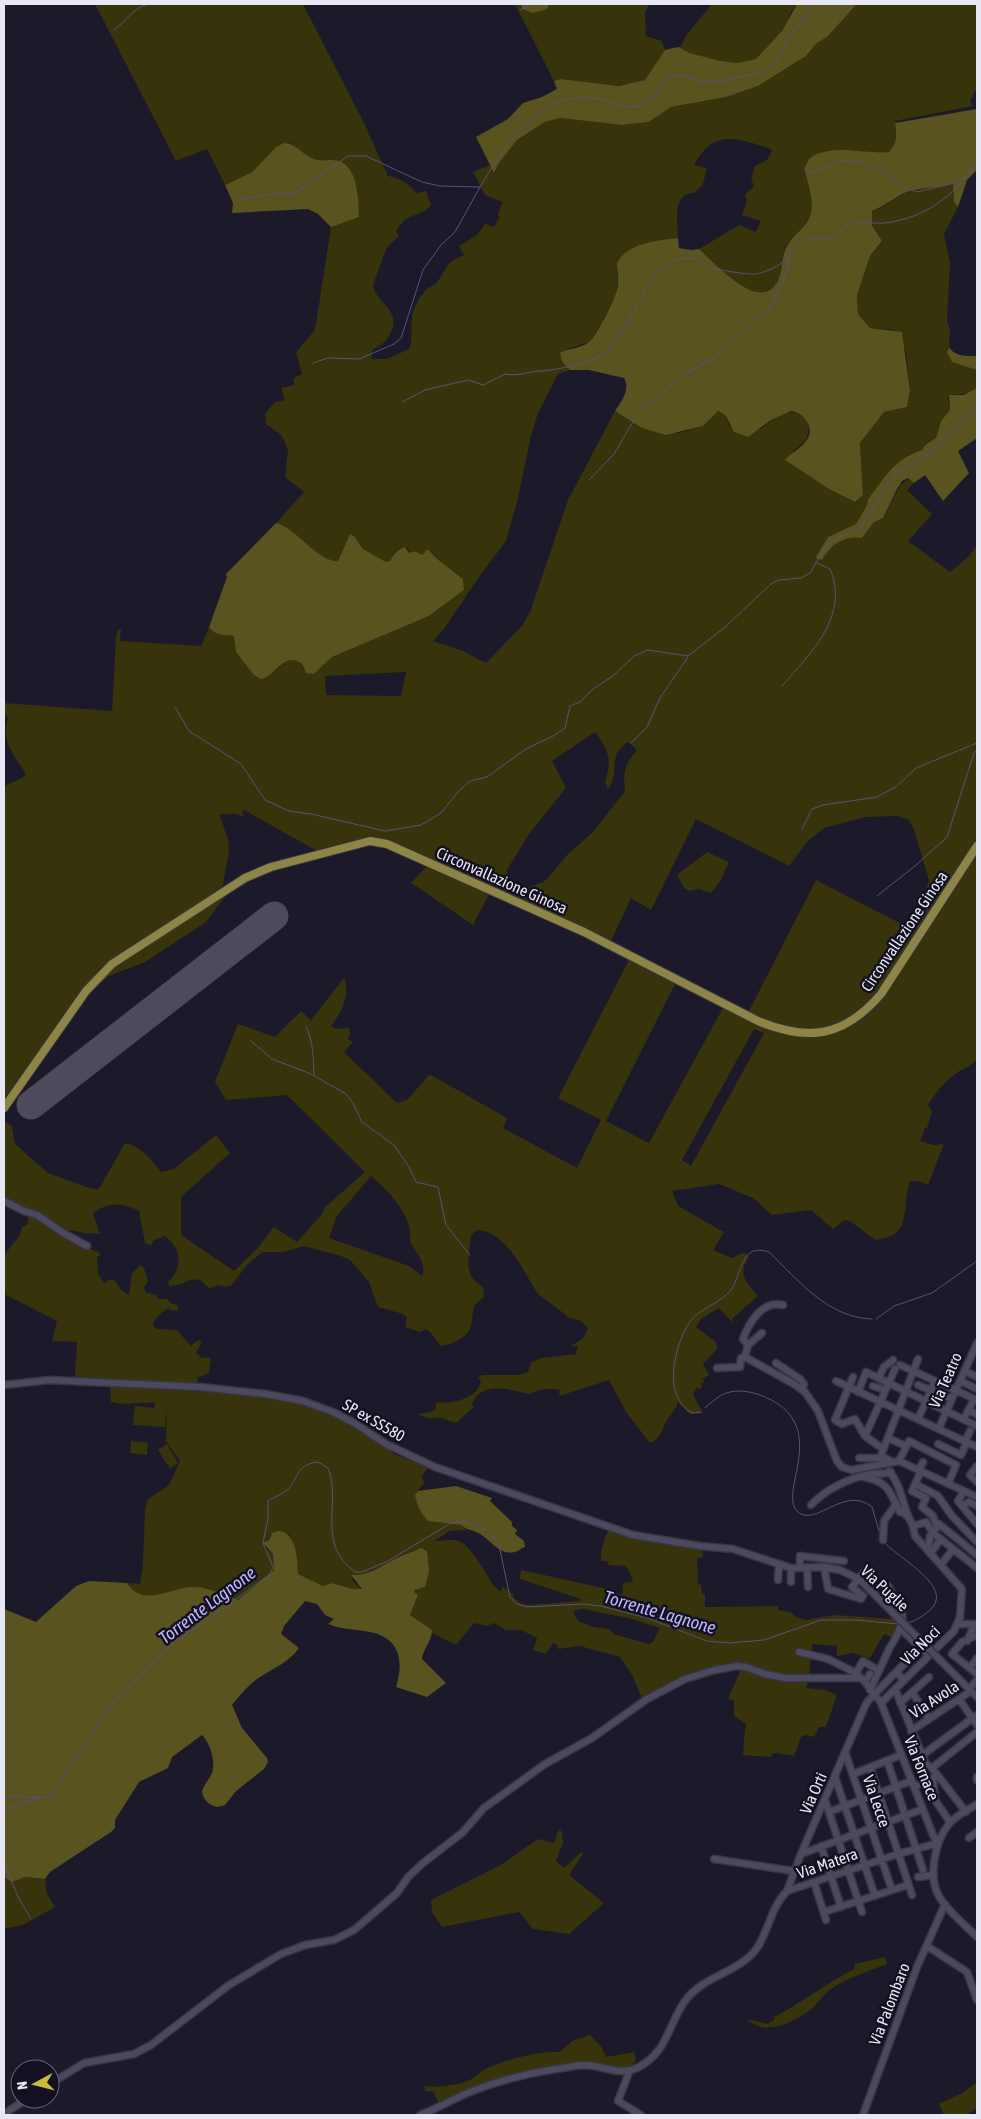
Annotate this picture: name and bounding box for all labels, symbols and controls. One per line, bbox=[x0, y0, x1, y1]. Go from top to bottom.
street label: Circonvallazione Ginosa bbox=[434, 843, 570, 917]
street label: Circonvallazione Ginosa bbox=[857, 867, 951, 995]
street label: Via Teatro bbox=[925, 1349, 965, 1411]
street label: SP ex SS580 bbox=[340, 1395, 408, 1445]
street label: Via Puglie bbox=[857, 1561, 913, 1615]
water label: Torrente Lagnone bbox=[154, 1562, 260, 1648]
water label: Torrente Lagnone bbox=[601, 1586, 719, 1638]
street label: Via Noci bbox=[897, 1622, 943, 1668]
street label: Via Avola bbox=[906, 1677, 962, 1721]
street label: Via Fornace bbox=[901, 1733, 943, 1803]
street label: Via Orti bbox=[796, 1770, 830, 1816]
street label: Via Lecce bbox=[860, 1773, 894, 1829]
street label: Via Matera bbox=[794, 1844, 860, 1882]
street label: Via Palombaro bbox=[865, 1960, 913, 2048]
north arrow bbox=[10, 2059, 60, 2109]
text: N bbox=[14, 2081, 31, 2091]

